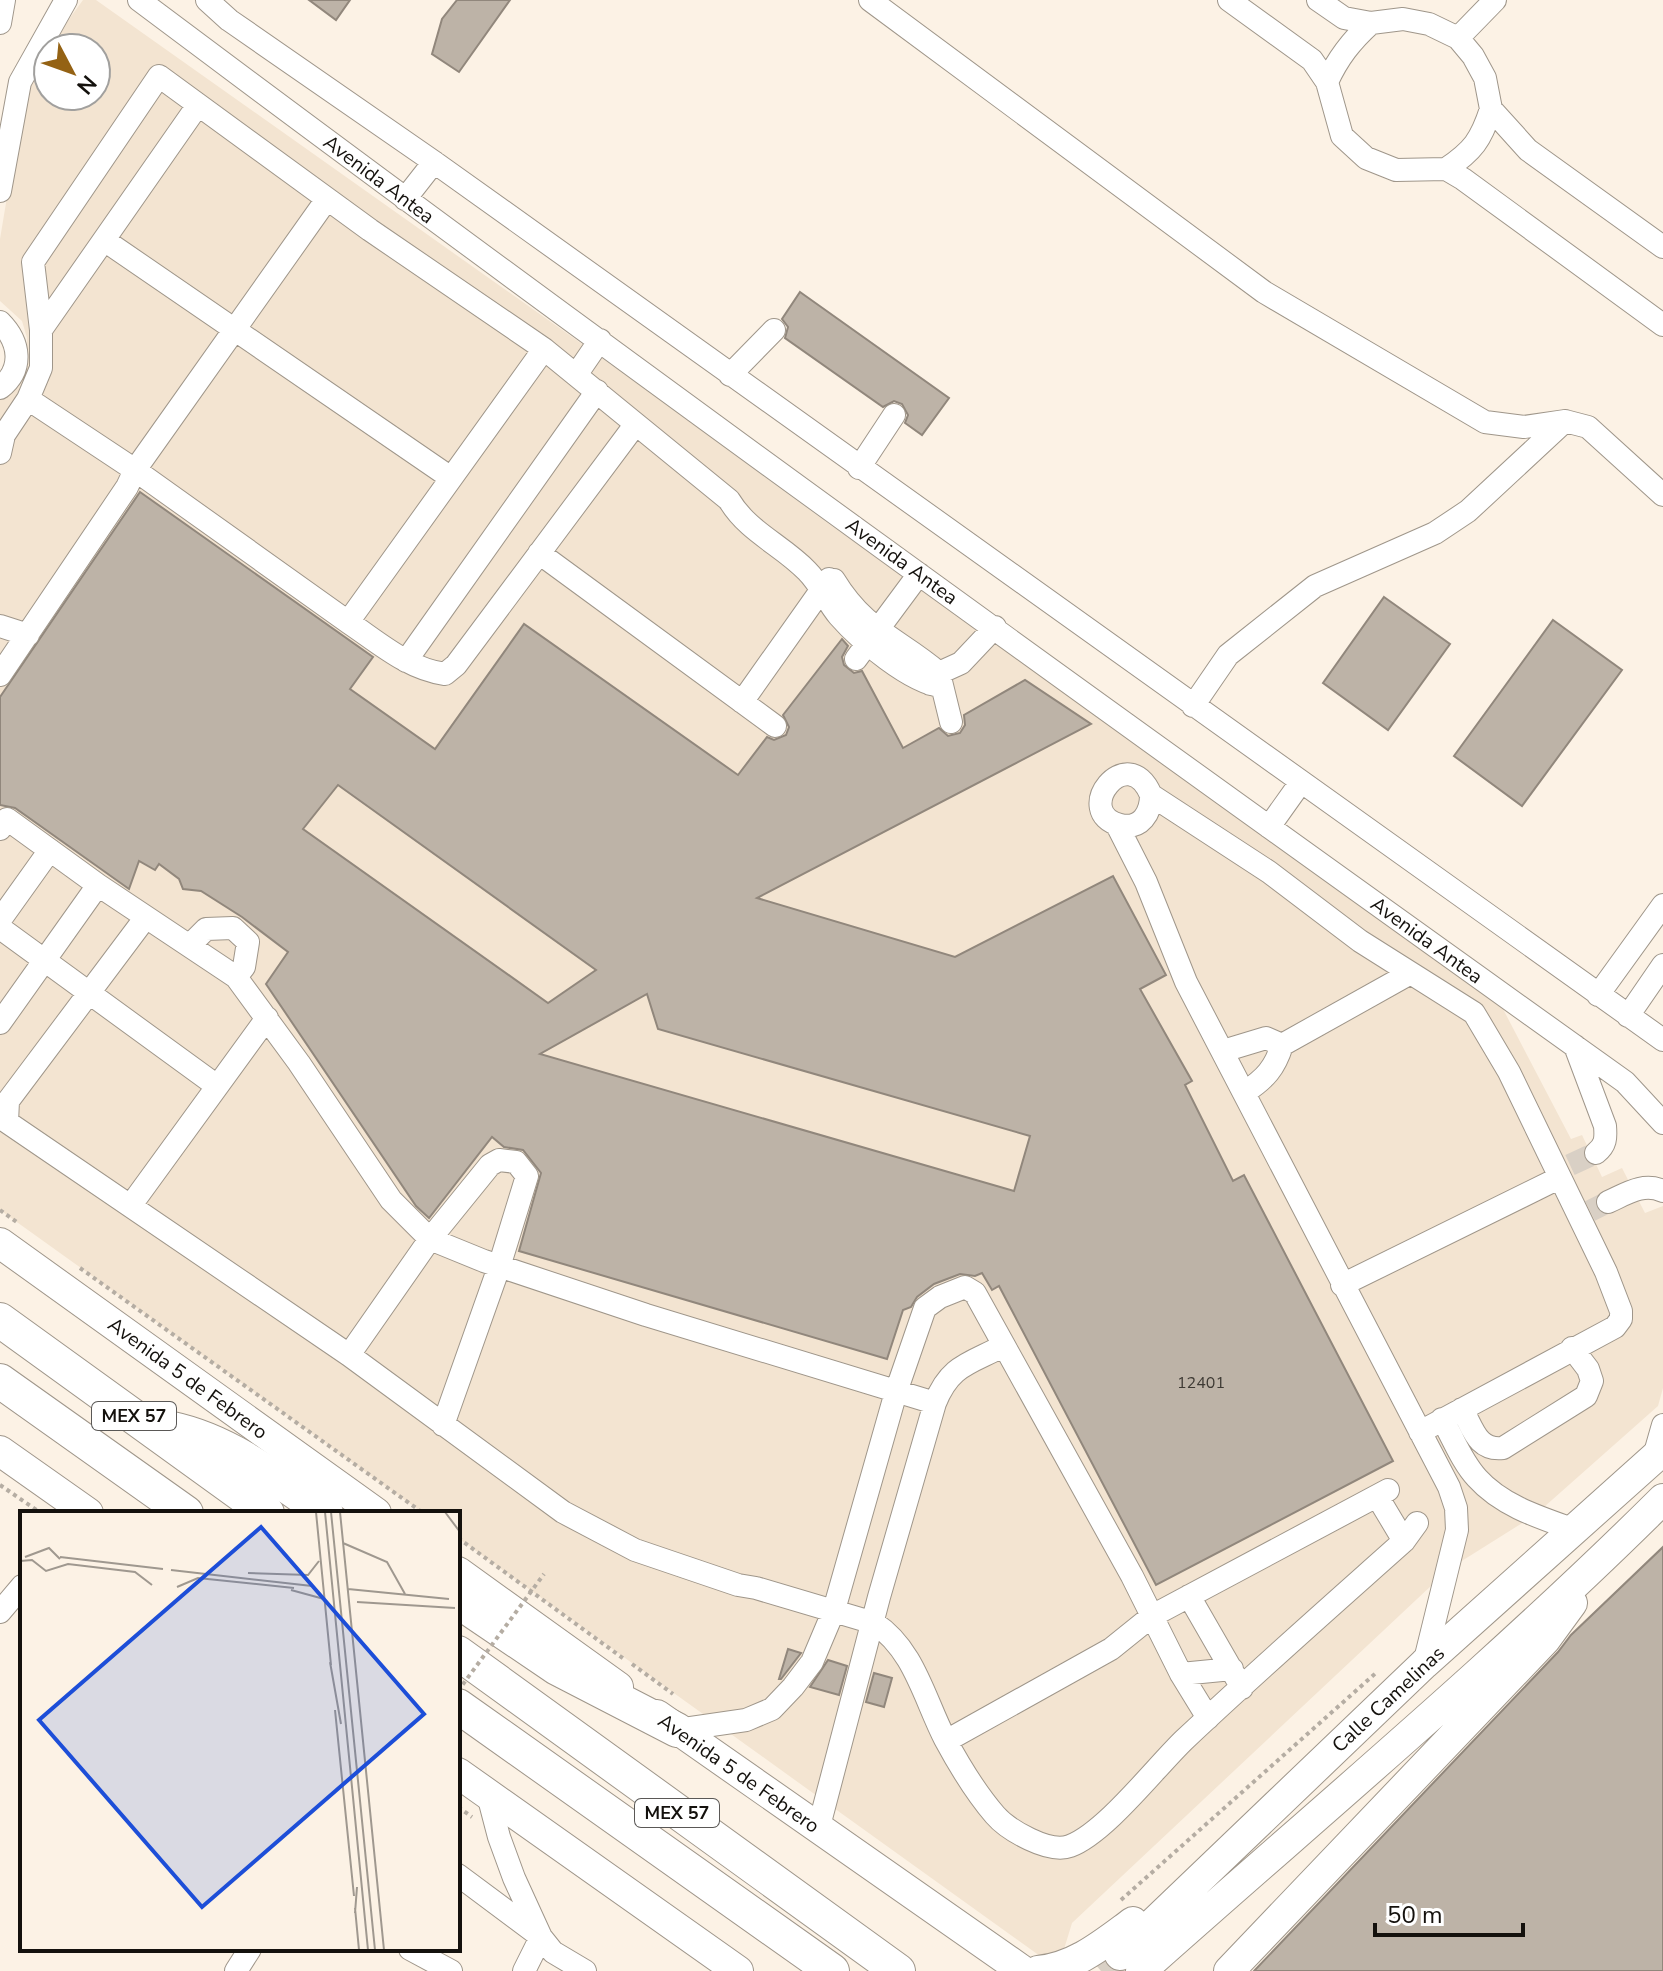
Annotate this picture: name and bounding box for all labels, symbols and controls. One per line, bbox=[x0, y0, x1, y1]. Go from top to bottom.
north arrow bbox=[32, 32, 112, 112]
text: N bbox=[70, 68, 103, 101]
street label: Avenida Antea bbox=[318, 129, 440, 230]
street label: Avenida Antea bbox=[840, 512, 963, 611]
street label: Avenida Antea bbox=[1365, 891, 1488, 990]
street label: Avenida 5 de Febrero bbox=[102, 1311, 273, 1446]
house number: 12401 bbox=[1177, 1372, 1225, 1394]
road number: MEX 57 bbox=[92, 1402, 176, 1430]
inset map bbox=[20, 1511, 460, 1951]
street label: Calle Camelinas bbox=[1326, 1640, 1451, 1759]
street label: Avenida 5 de Febrero bbox=[653, 1707, 825, 1839]
road number: MEX 57 bbox=[635, 1799, 719, 1827]
scale bar bbox=[1375, 1887, 1523, 1937]
text: 50 m bbox=[1387, 1899, 1443, 1931]

